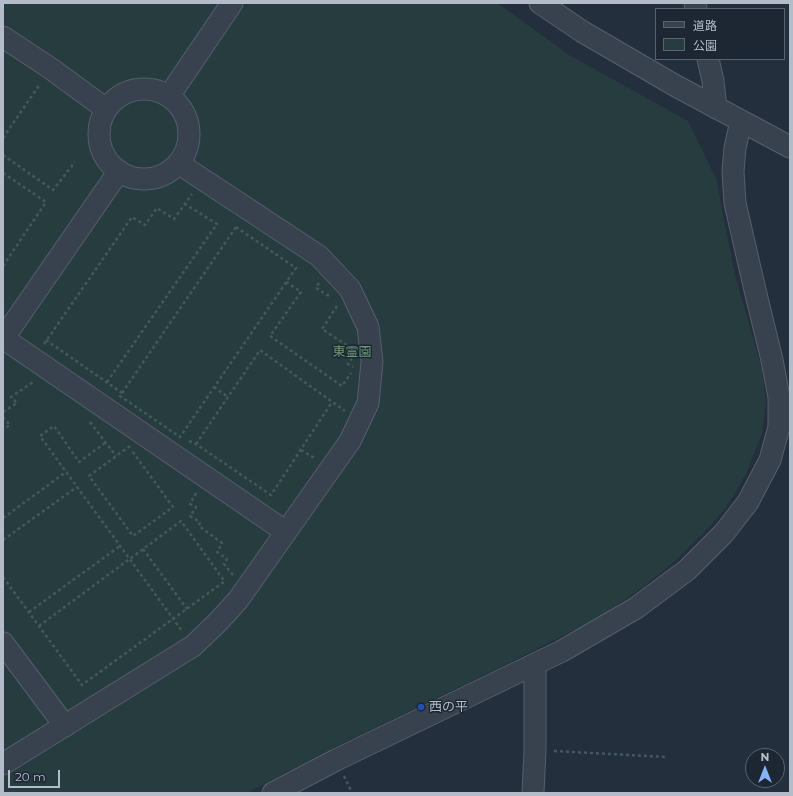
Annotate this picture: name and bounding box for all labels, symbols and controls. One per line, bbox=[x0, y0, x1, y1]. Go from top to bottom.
legend bbox=[655, 8, 785, 60]
text: 道路 bbox=[693, 18, 717, 33]
text: 公園 bbox=[693, 38, 717, 53]
park label: 東霊園 bbox=[333, 344, 371, 360]
place label: 西の平 bbox=[429, 699, 468, 715]
marker: 西の平 bbox=[416, 702, 426, 712]
north arrow bbox=[745, 748, 785, 788]
text: N bbox=[761, 750, 769, 764]
scale bar bbox=[10, 762, 62, 788]
text: 20 m bbox=[15, 769, 46, 784]

